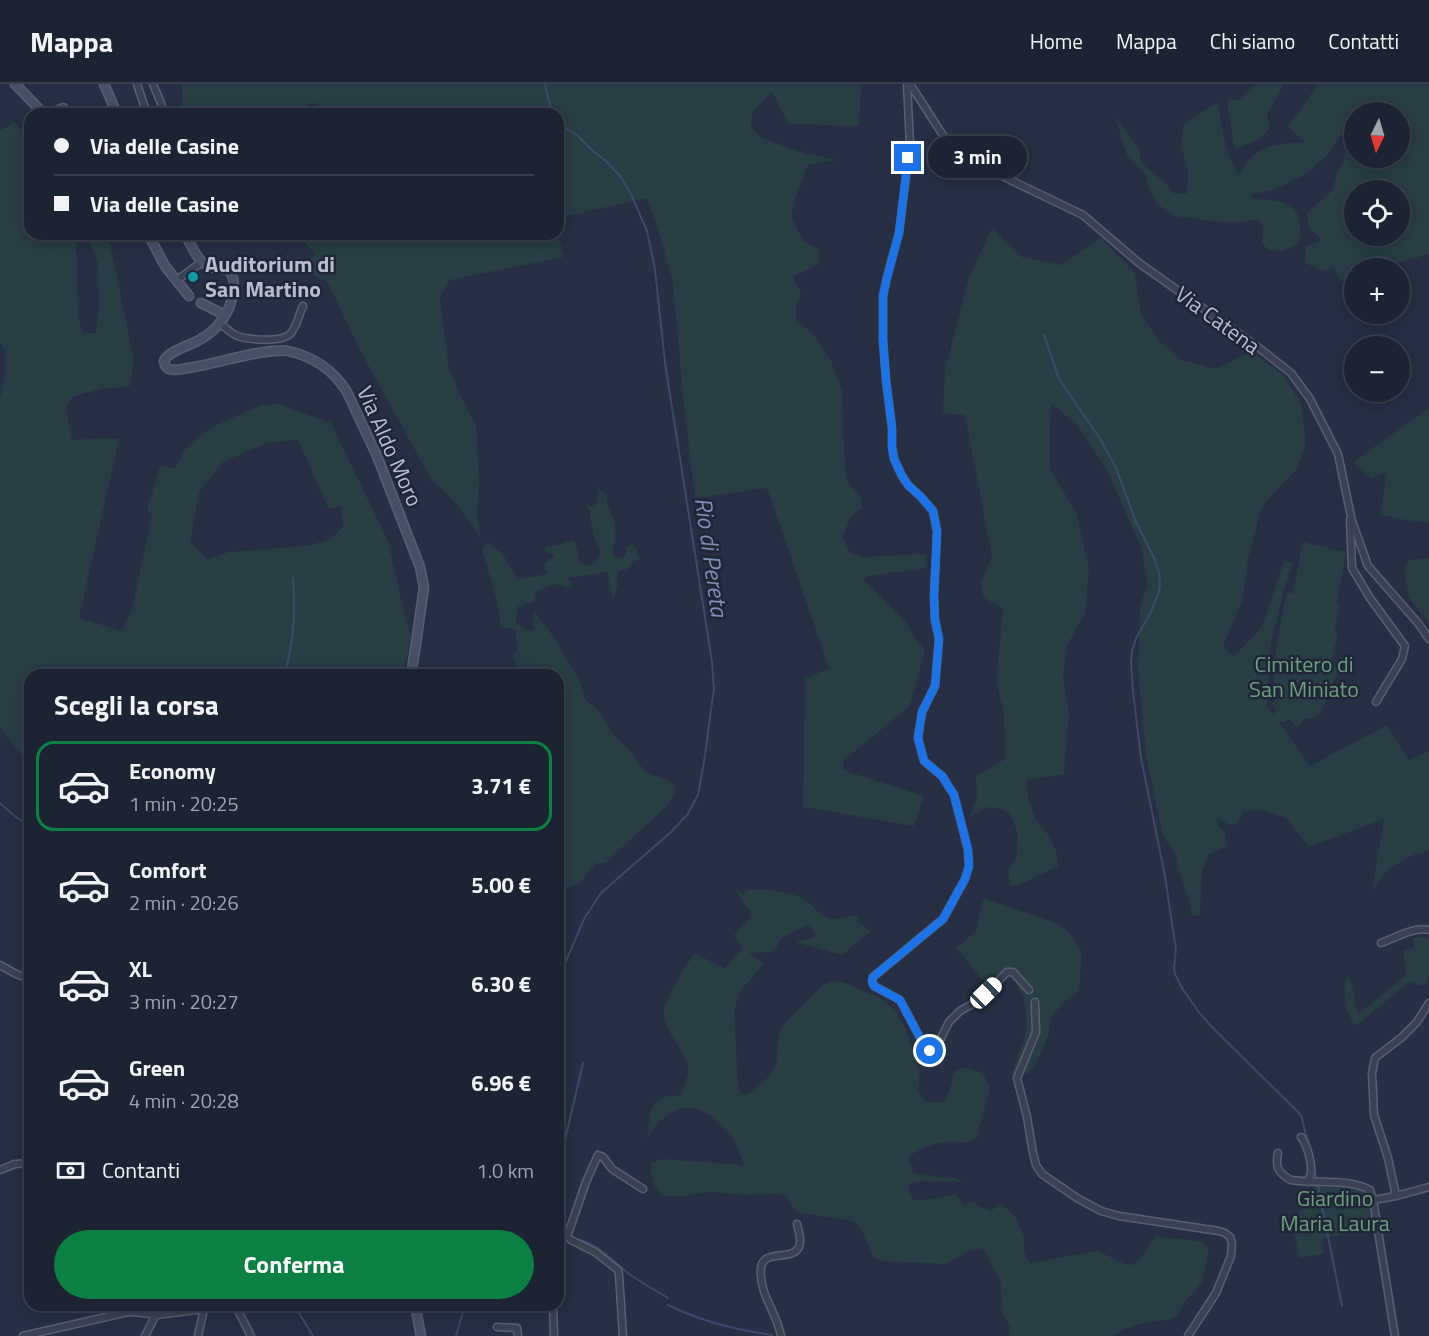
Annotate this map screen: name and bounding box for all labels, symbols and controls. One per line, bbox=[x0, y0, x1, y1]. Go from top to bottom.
text: Mappa bbox=[30, 20, 113, 63]
text: Home bbox=[1030, 25, 1083, 57]
text: Mappa bbox=[1116, 25, 1177, 57]
text: Chi siamo bbox=[1210, 25, 1295, 57]
text: Contatti bbox=[1328, 25, 1399, 57]
north arrow bbox=[1344, 102, 1410, 168]
map controls bbox=[1344, 102, 1410, 402]
text: Via delle Casine bbox=[90, 129, 239, 163]
callout: 3 min bbox=[929, 137, 1028, 179]
text: 3 min bbox=[953, 141, 1002, 172]
route end bbox=[894, 144, 921, 171]
button: locate bbox=[1344, 180, 1410, 246]
text: Via delle Casine bbox=[90, 187, 239, 221]
place label: Auditorium di San Martino bbox=[205, 247, 335, 306]
button: + bbox=[1344, 258, 1410, 324]
marker: Auditorium di San Martino bbox=[186, 270, 200, 284]
street label: Via Catena bbox=[1168, 277, 1268, 363]
button: − bbox=[1344, 336, 1410, 402]
street label: Via Aldo Moro bbox=[348, 380, 432, 512]
water label: Rio di Pereta bbox=[686, 495, 738, 621]
park label: Cimitero di San Miniato bbox=[1249, 647, 1359, 706]
text: Scegli la corsa bbox=[54, 684, 219, 725]
text: Economy bbox=[129, 754, 216, 788]
icon: car bbox=[57, 759, 111, 813]
text: 3.71 € bbox=[471, 769, 531, 803]
text: 1 min · 20:25 bbox=[129, 788, 239, 819]
text: Comfort bbox=[129, 853, 207, 887]
icon: car bbox=[57, 858, 111, 912]
text: 5.00 € bbox=[471, 868, 531, 902]
text: 2 min · 20:26 bbox=[129, 887, 239, 918]
text: XL bbox=[129, 952, 152, 986]
icon: car bbox=[57, 957, 111, 1011]
text: 6.30 € bbox=[471, 967, 531, 1001]
car bbox=[967, 974, 1005, 1012]
text: 3 min · 20:27 bbox=[129, 986, 239, 1017]
route start bbox=[916, 1037, 943, 1064]
text: Green bbox=[129, 1051, 185, 1085]
icon: car bbox=[57, 1056, 111, 1110]
text: 6.96 € bbox=[471, 1066, 531, 1100]
text: 4 min · 20:28 bbox=[129, 1085, 239, 1116]
text: Contanti bbox=[102, 1153, 180, 1187]
icon: cash bbox=[54, 1154, 87, 1187]
text: 1.0 km bbox=[477, 1155, 534, 1186]
park label: Giardino Maria Laura bbox=[1280, 1181, 1390, 1240]
button: Conferma bbox=[54, 1230, 534, 1299]

